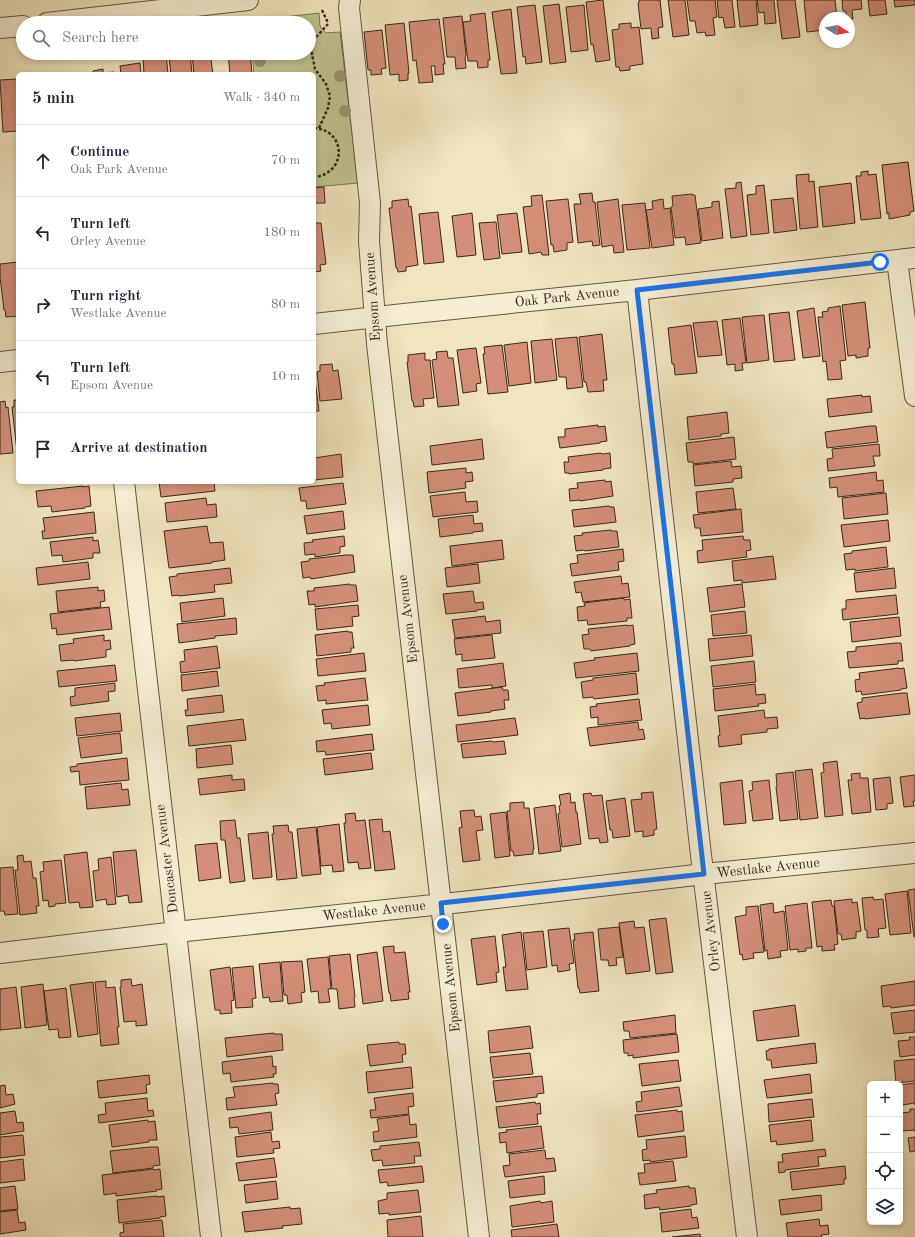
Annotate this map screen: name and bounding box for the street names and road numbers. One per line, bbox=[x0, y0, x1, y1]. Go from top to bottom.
street label: Epsom Avenue bbox=[363, 252, 383, 342]
street label: Oak Park Avenue bbox=[514, 285, 620, 309]
street label: Epsom Avenue bbox=[396, 574, 420, 664]
street label: Doncaster Avenue bbox=[153, 804, 181, 914]
street label: Westlake Avenue bbox=[716, 856, 820, 880]
street label: Orley Avenue bbox=[699, 890, 723, 972]
street label: Westlake Avenue bbox=[322, 899, 426, 923]
street label: Epsom Avenue bbox=[439, 943, 463, 1033]

